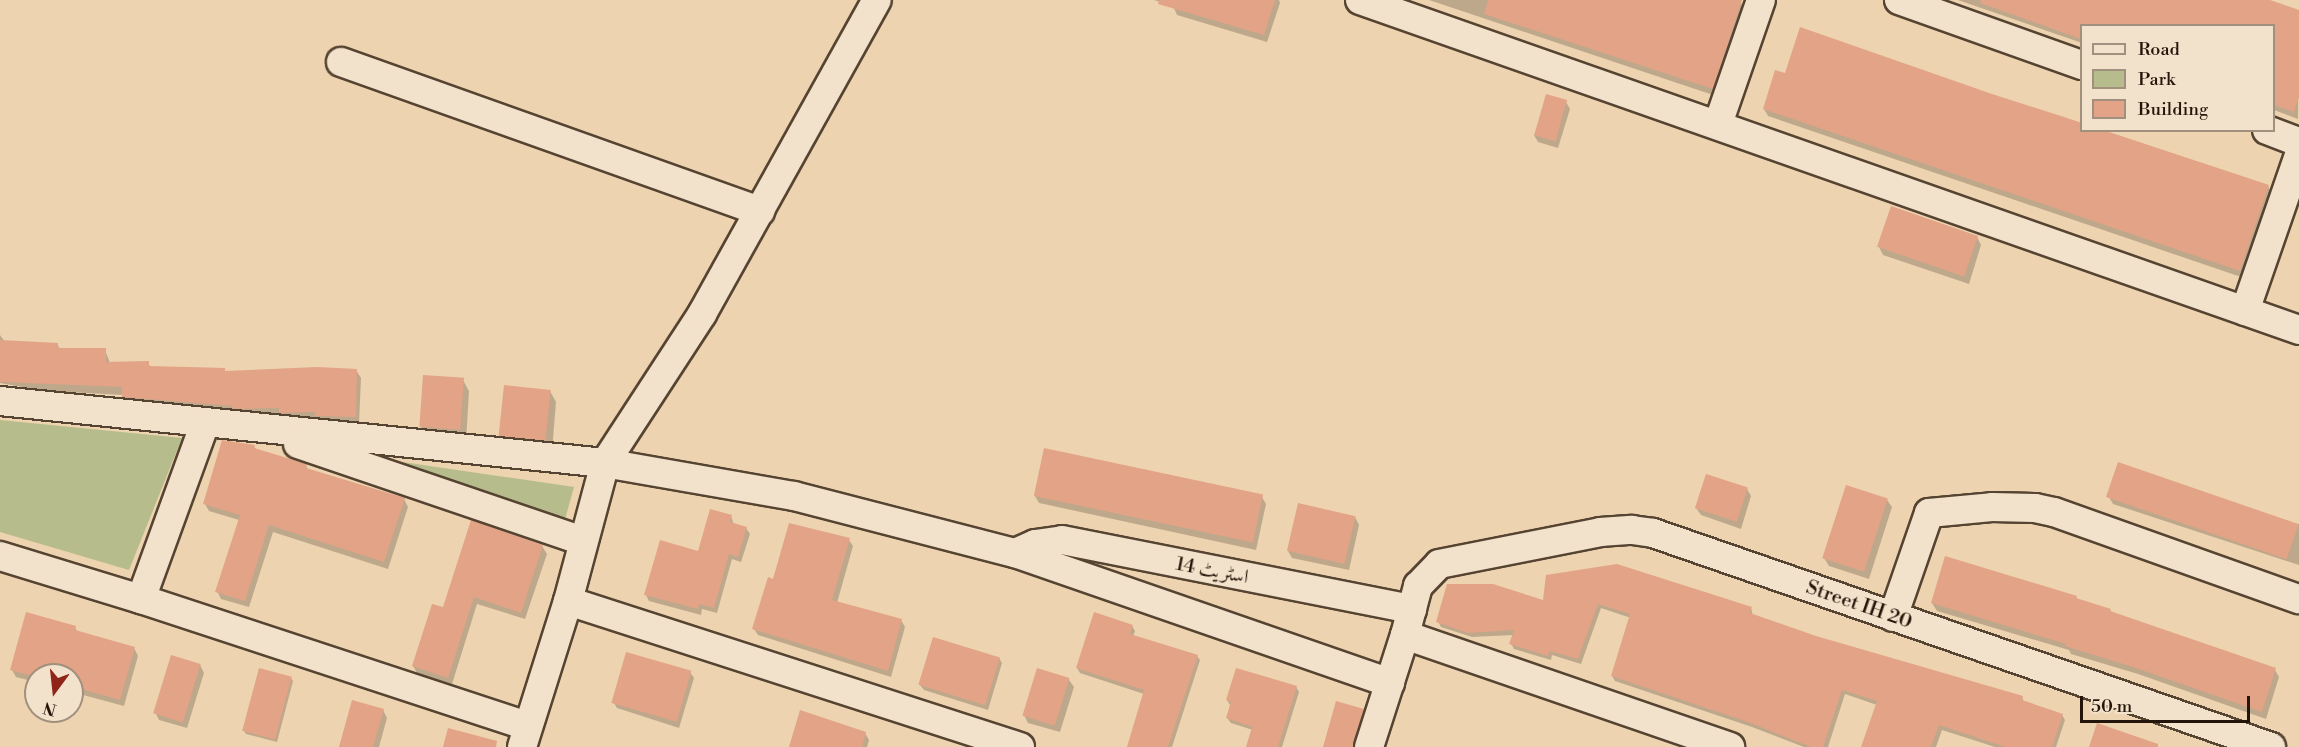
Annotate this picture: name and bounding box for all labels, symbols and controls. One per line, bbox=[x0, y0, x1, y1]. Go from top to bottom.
legend bbox=[2080, 24, 2275, 132]
text: Road bbox=[2138, 38, 2180, 61]
text: Park bbox=[2138, 68, 2175, 91]
text: Building bbox=[2138, 98, 2208, 121]
street label: اسٹریٹ 14 bbox=[1174, 552, 1250, 590]
street label: Street IH 20 bbox=[1803, 576, 1915, 634]
north arrow bbox=[24, 663, 84, 723]
scale bar bbox=[2083, 684, 2252, 722]
text: 50 m bbox=[2091, 695, 2132, 718]
text: N bbox=[41, 697, 59, 720]

